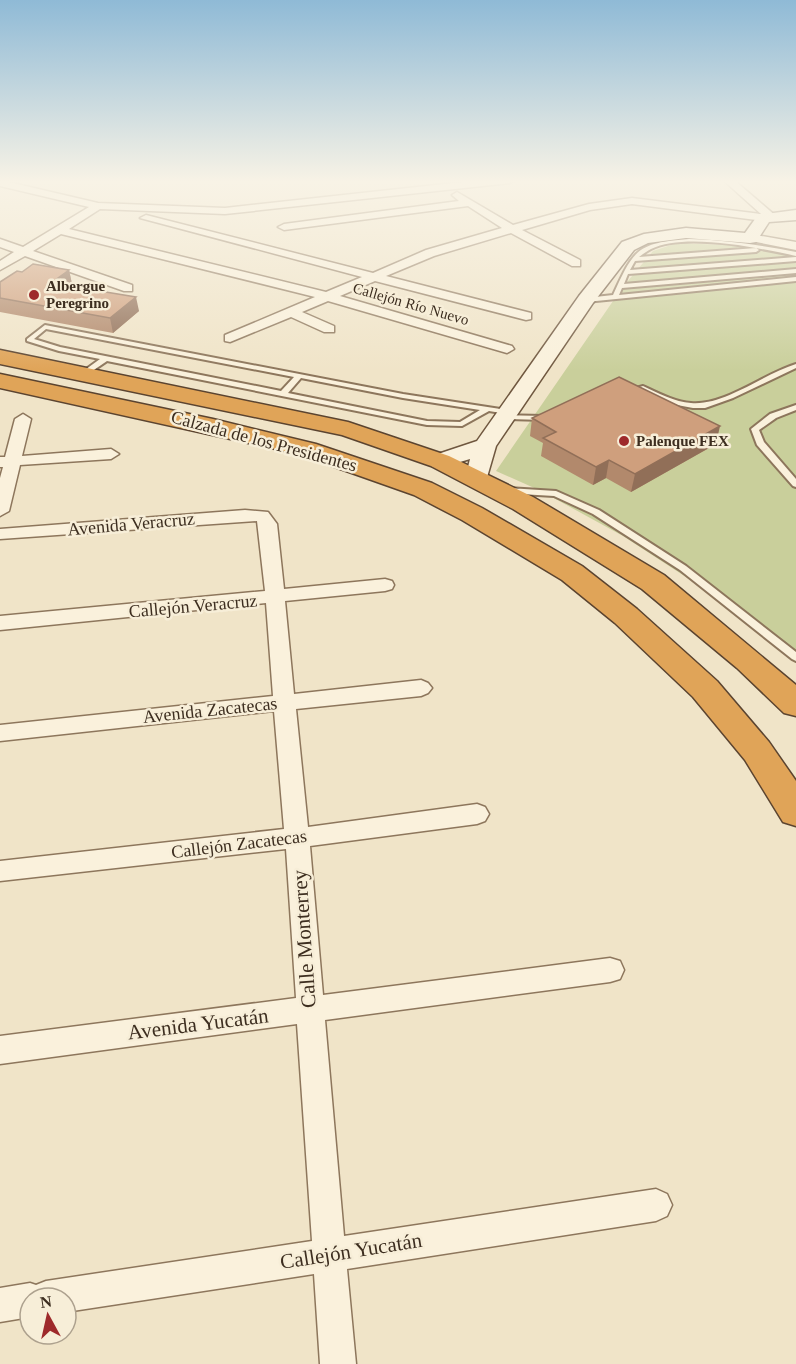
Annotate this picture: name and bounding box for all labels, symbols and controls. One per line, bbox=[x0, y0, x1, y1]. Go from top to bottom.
place label: Albergue Peregrino bbox=[46, 278, 109, 311]
street label: Callejón Río Nuevo bbox=[351, 280, 471, 328]
marker: Albergue Peregrino bbox=[27, 288, 41, 302]
street label: Calzada de los Presidentes bbox=[169, 407, 359, 475]
place label: Palenque FEX bbox=[636, 433, 729, 449]
marker: Palenque FEX bbox=[617, 434, 631, 448]
street label: Avenida Veracruz bbox=[66, 508, 196, 540]
street label: Callejón Veracruz bbox=[128, 590, 258, 622]
street label: Avenida Zacatecas bbox=[142, 693, 278, 727]
street label: Callejón Zacatecas bbox=[170, 826, 308, 862]
street label: Calle Monterrey bbox=[287, 869, 321, 1009]
street label: Avenida Yucatán bbox=[126, 1003, 270, 1045]
street label: Callejón Yucatán bbox=[278, 1228, 424, 1274]
north arrow bbox=[18, 1286, 78, 1346]
text: N bbox=[39, 1292, 53, 1311]

